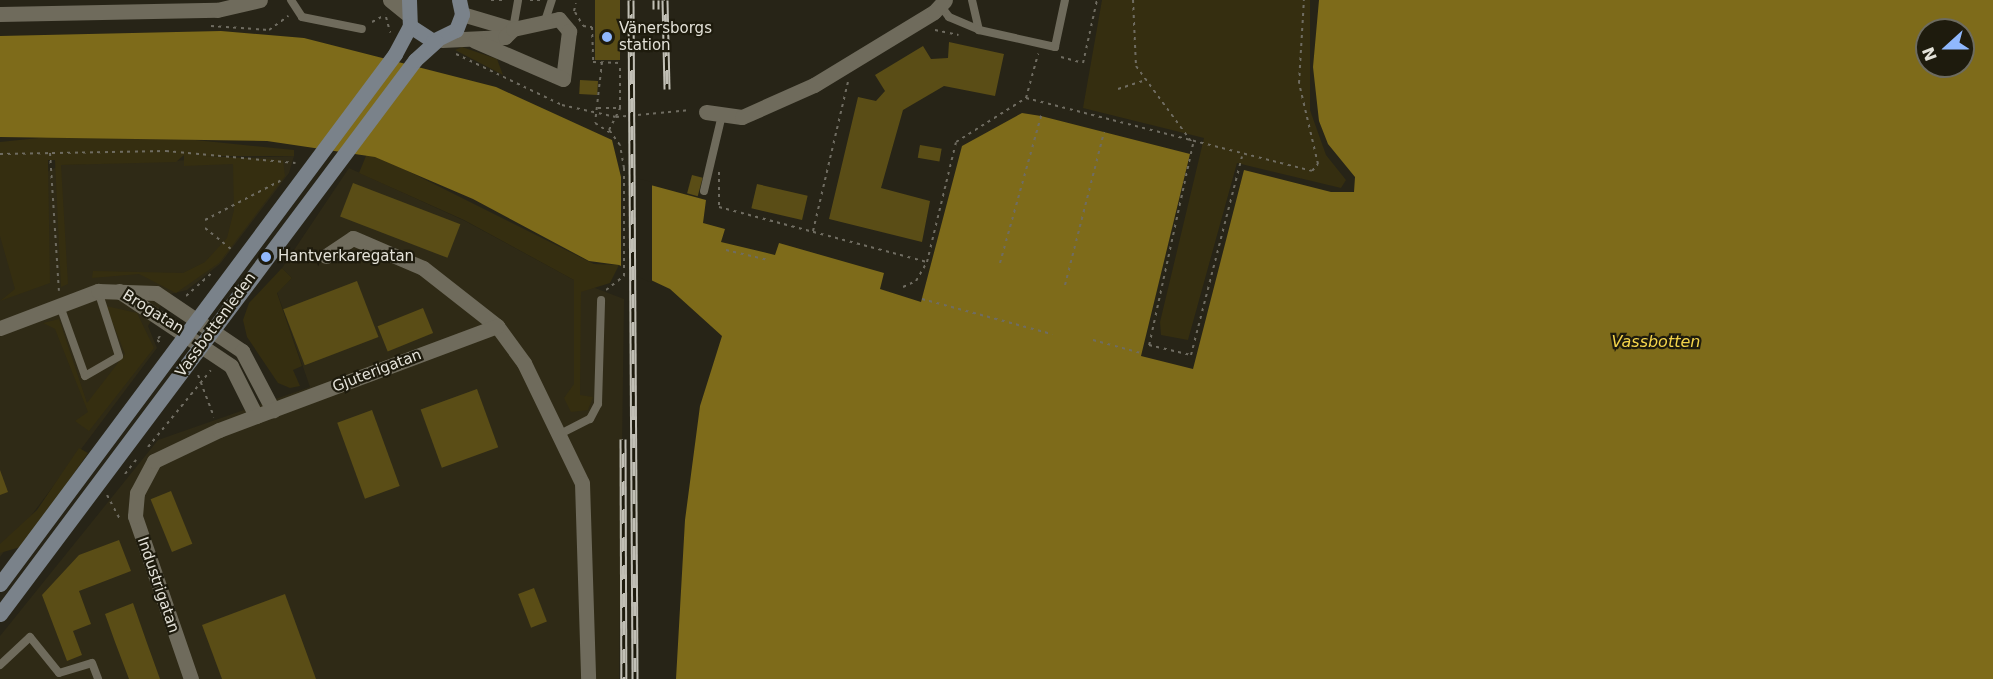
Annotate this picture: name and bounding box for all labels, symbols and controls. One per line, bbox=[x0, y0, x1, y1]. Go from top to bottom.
north arrow bbox=[1915, 18, 1975, 78]
place label: Vänersborgs station bbox=[619, 19, 712, 54]
marker: Vänersborgs station bbox=[600, 30, 614, 44]
text: N bbox=[1918, 44, 1941, 64]
place label: Hantverkaregatan bbox=[278, 248, 414, 266]
marker: Hantverkaregatan bbox=[259, 250, 273, 264]
street label: Vassbottenleden bbox=[172, 269, 260, 381]
street label: Brogatan bbox=[119, 286, 187, 338]
water label: Vassbotten bbox=[1612, 332, 1700, 352]
street label: Gjuterigatan bbox=[330, 346, 424, 396]
street label: Industrigatan bbox=[133, 535, 183, 635]

